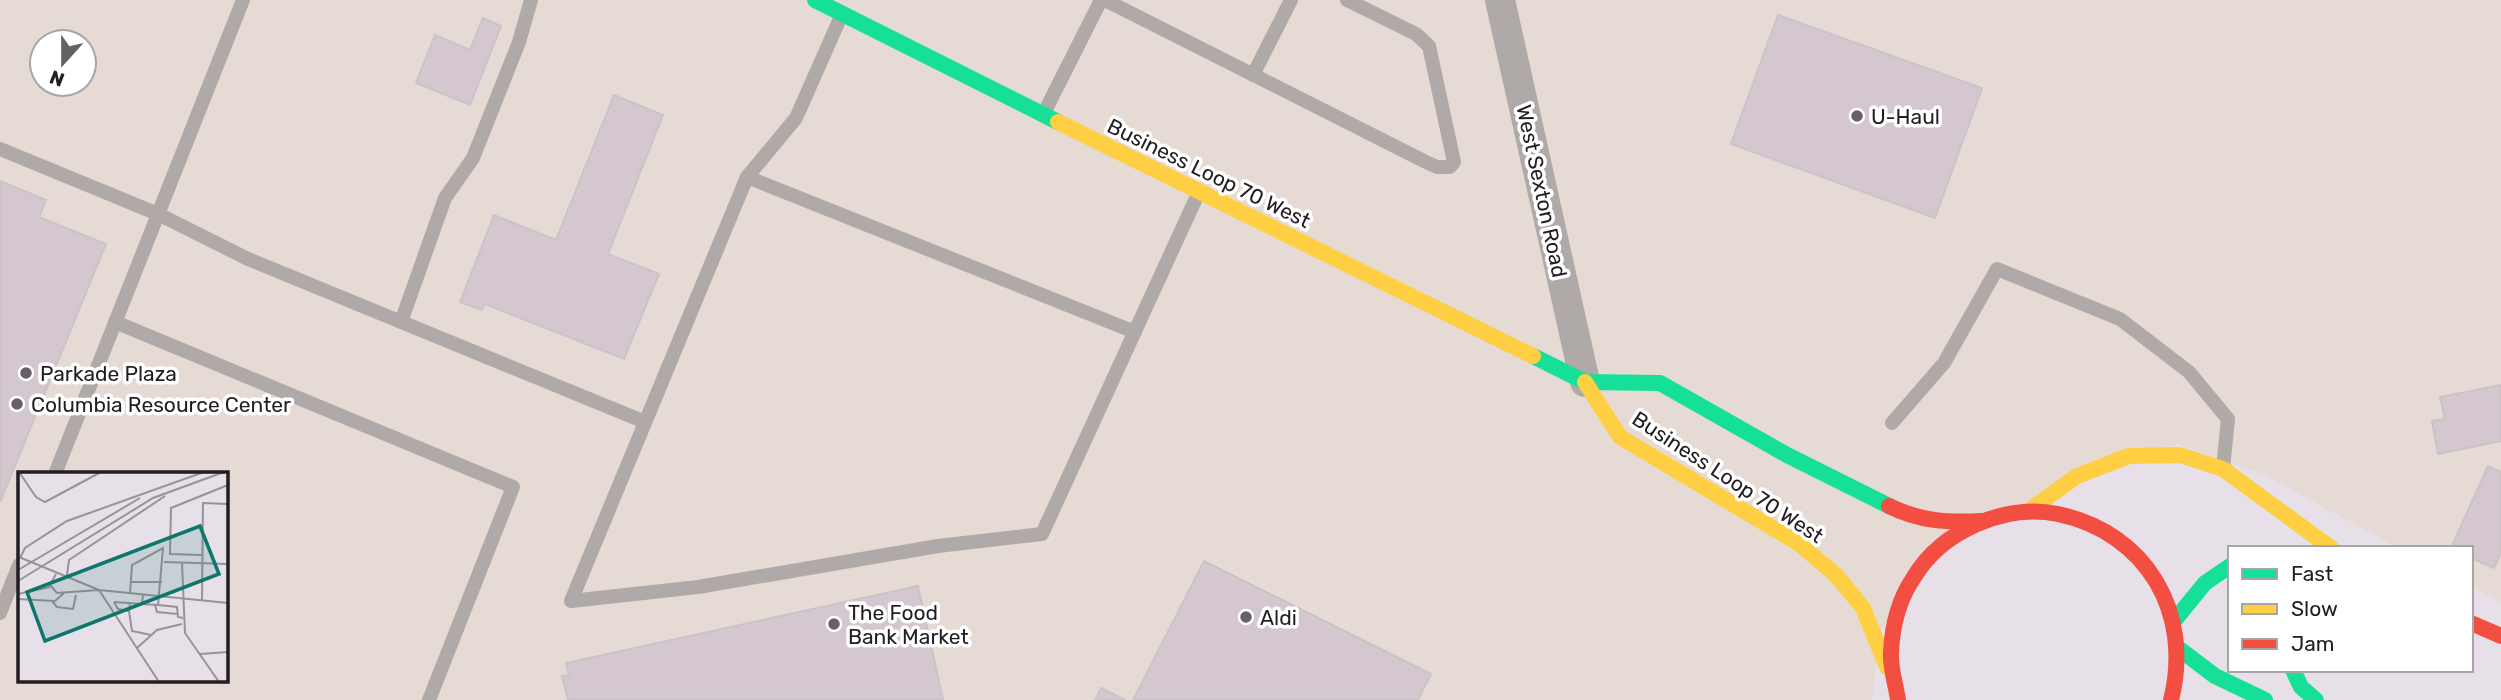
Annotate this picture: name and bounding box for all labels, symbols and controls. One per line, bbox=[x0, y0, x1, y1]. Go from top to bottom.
north arrow bbox=[28, 28, 98, 98]
text: N bbox=[47, 65, 68, 92]
street label: West Sexton Road bbox=[1511, 102, 1573, 280]
place label: U-Haul bbox=[1871, 104, 1940, 129]
marker: U-Haul bbox=[1849, 108, 1865, 124]
street label: Business Loop 70 West bbox=[1103, 113, 1315, 233]
place label: Parkade Plaza bbox=[40, 361, 177, 386]
marker: Parkade Plaza bbox=[18, 365, 34, 381]
place label: Columbia Resource Center bbox=[31, 392, 291, 417]
marker: Columbia Resource Center bbox=[9, 396, 25, 412]
street label: Business Loop 70 West bbox=[1628, 406, 1828, 548]
inset map bbox=[18, 472, 228, 682]
legend bbox=[2228, 546, 2473, 672]
text: Fast bbox=[2291, 561, 2333, 586]
text: Slow bbox=[2291, 596, 2338, 621]
place label: The Food Bank Market bbox=[848, 600, 969, 649]
place label: Aldi bbox=[1260, 605, 1297, 630]
marker: Aldi bbox=[1238, 609, 1254, 625]
marker: The Food Bank Market bbox=[826, 616, 842, 632]
text: Jam bbox=[2291, 631, 2335, 656]

